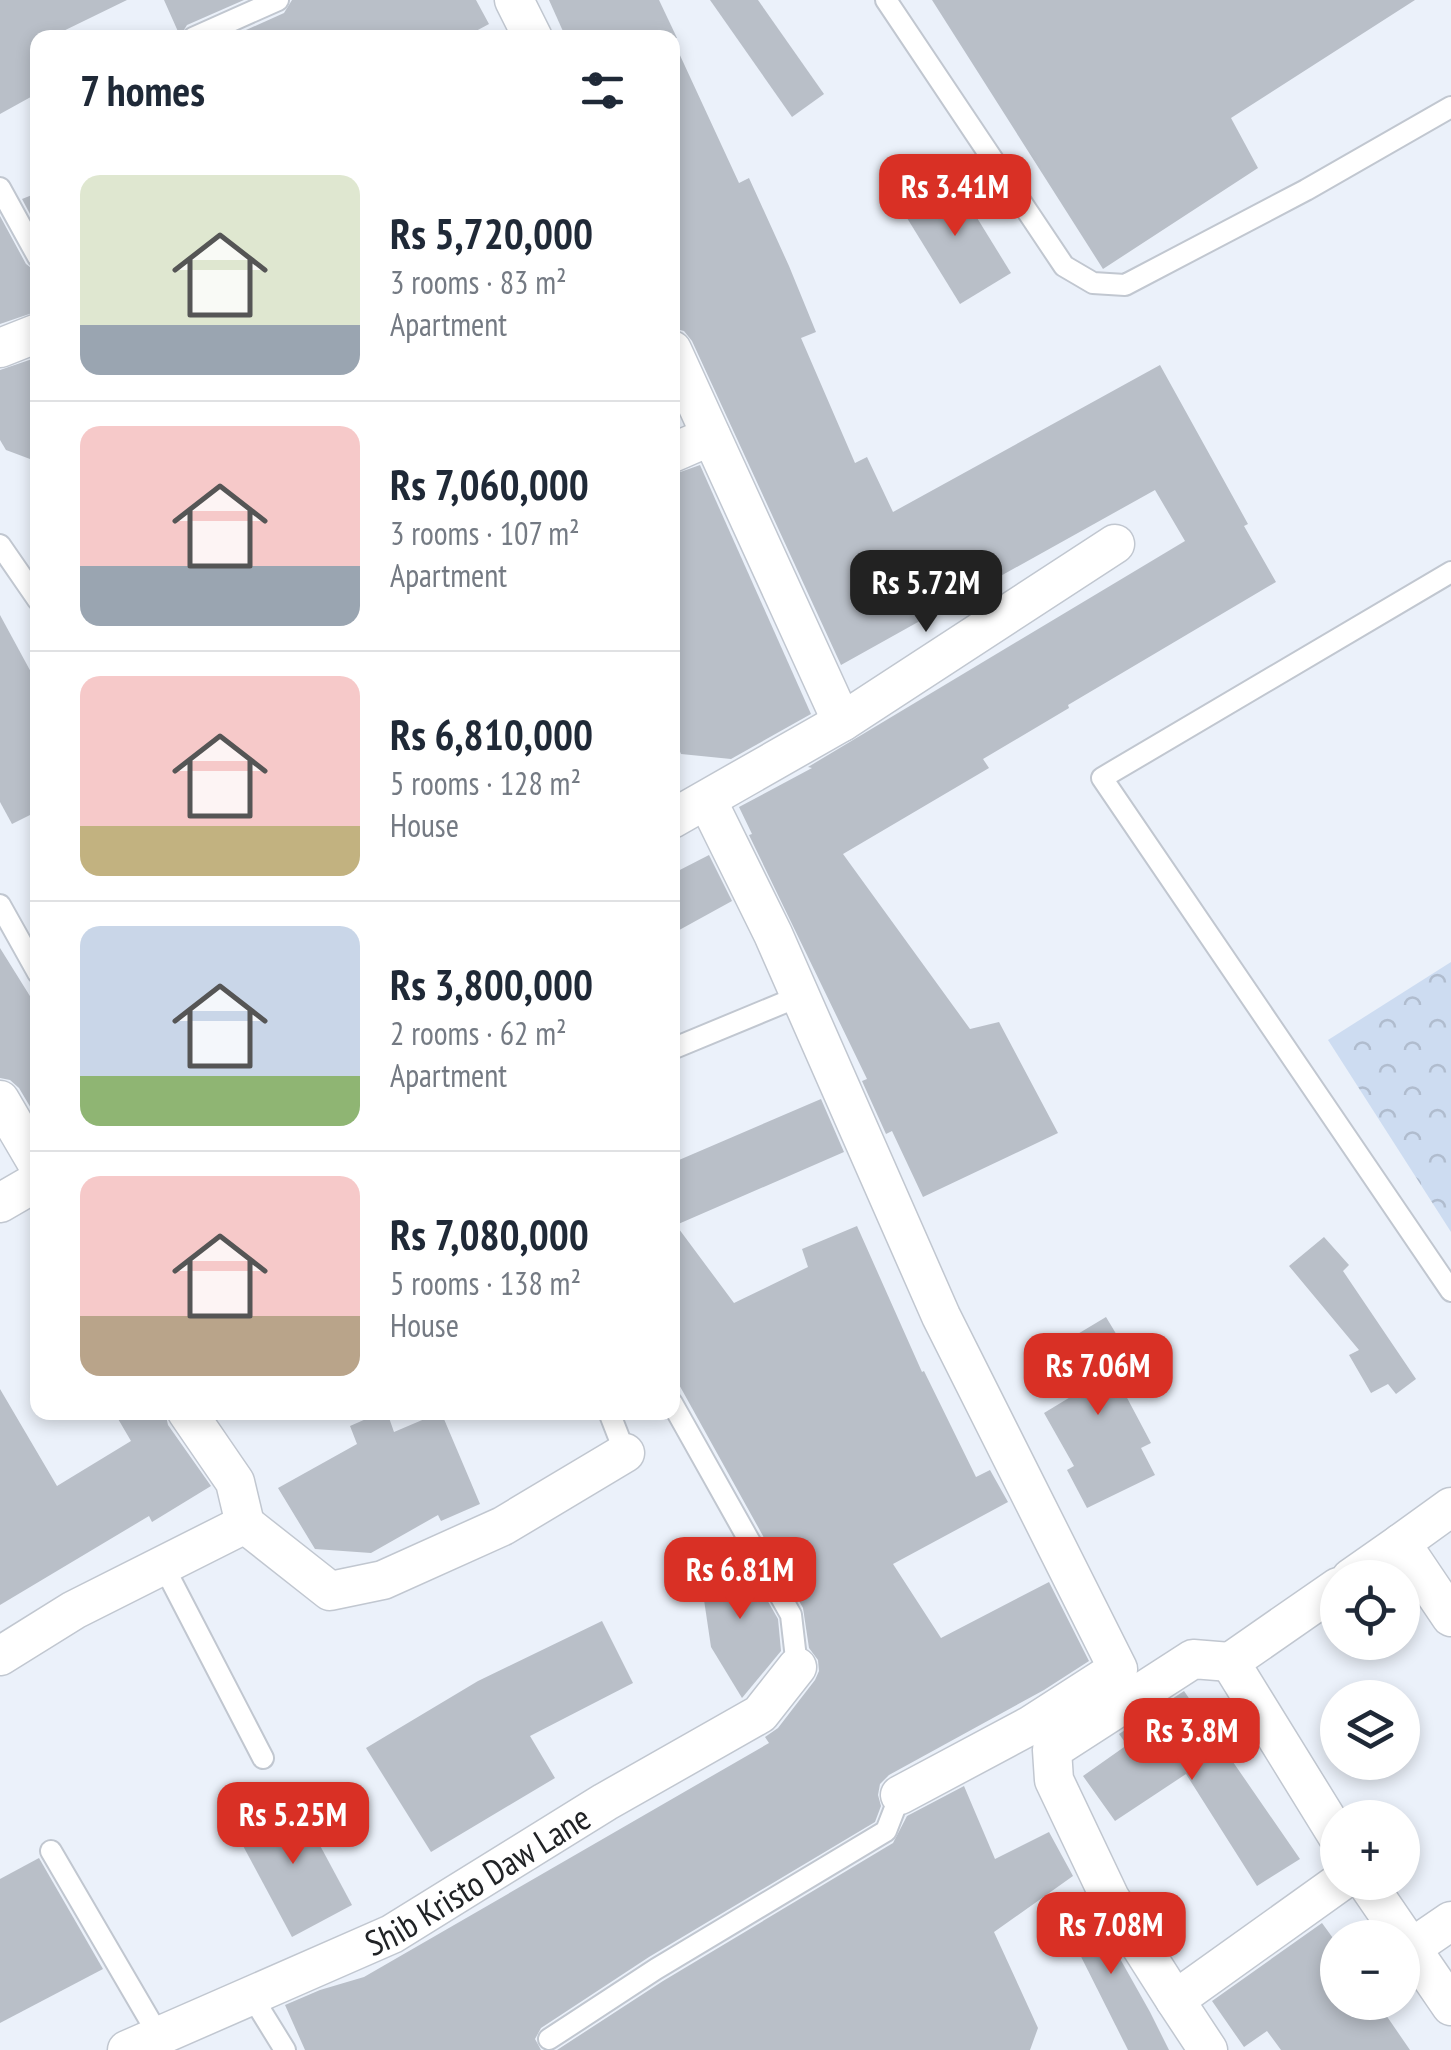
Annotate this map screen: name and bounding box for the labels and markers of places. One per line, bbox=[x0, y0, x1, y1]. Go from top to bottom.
pin: Rs 3.41M bbox=[852, 154, 1058, 239]
pin: Rs 5.72M bbox=[823, 550, 1029, 635]
pin: Rs 7.06M bbox=[995, 1333, 1201, 1418]
pin: Rs 6.81M bbox=[637, 1537, 843, 1622]
pin: Rs 3.8M bbox=[1100, 1698, 1284, 1783]
pin: Rs 5.25M bbox=[190, 1782, 396, 1867]
pin: Rs 7.08M bbox=[1008, 1892, 1214, 1977]

